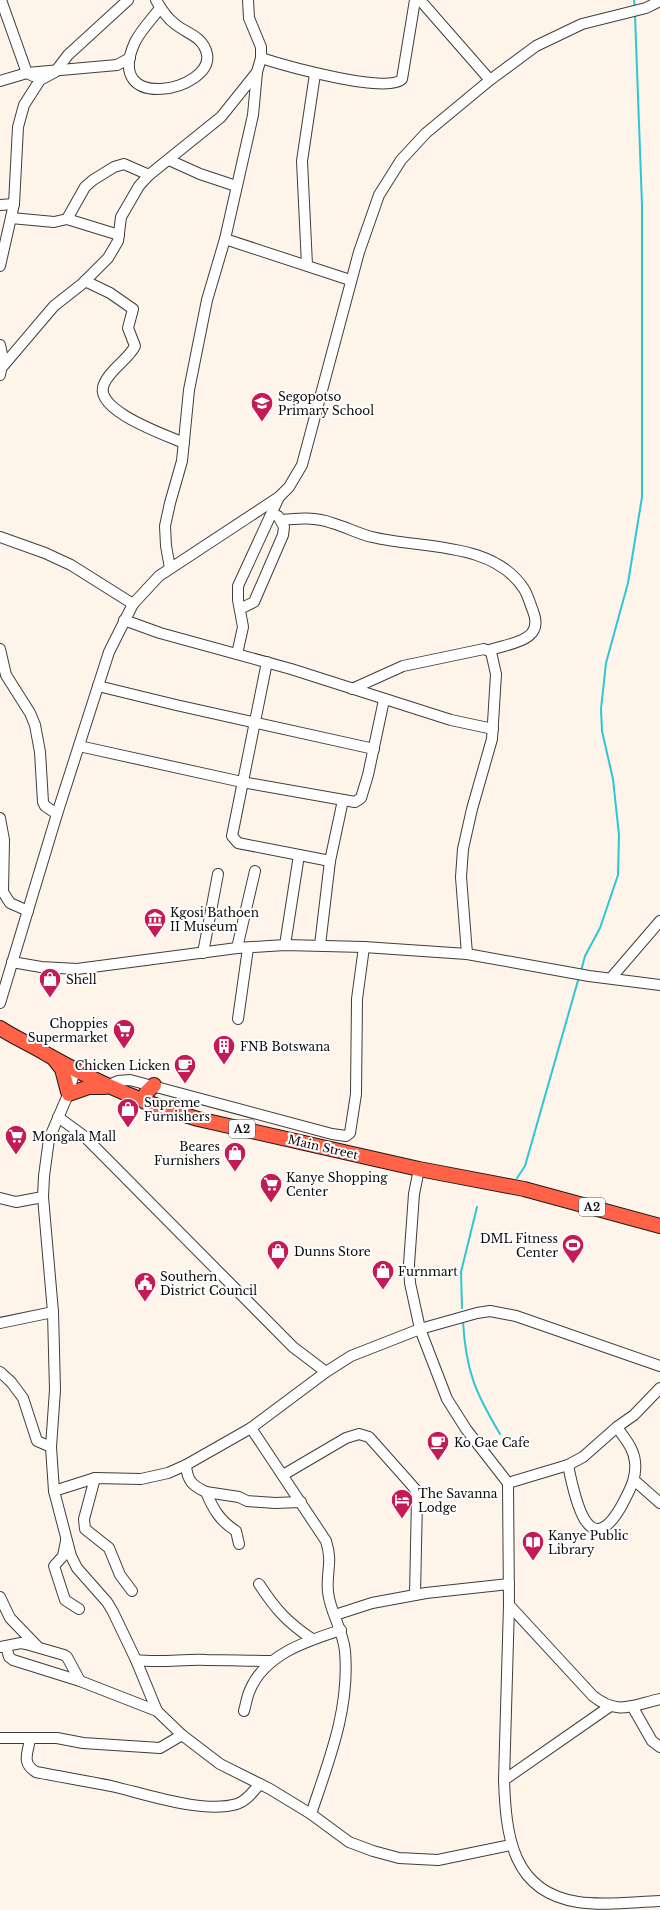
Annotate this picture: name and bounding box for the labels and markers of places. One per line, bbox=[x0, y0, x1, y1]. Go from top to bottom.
place label: Segopotso Primary School bbox=[278, 389, 374, 418]
school or university icon: Segopotso Primary School bbox=[249, 390, 275, 423]
place label: Kgosi Bathoen II Museum bbox=[170, 905, 259, 934]
museum icon: Kgosi Bathoen II Museum bbox=[142, 906, 168, 939]
shop icon: Shell bbox=[37, 966, 63, 999]
place label: Shell bbox=[66, 972, 97, 987]
place label: Choppies Supermarket bbox=[28, 1016, 108, 1045]
supermarket icon: Choppies Supermarket bbox=[111, 1017, 137, 1050]
building icon: FNB Botswana bbox=[211, 1033, 237, 1066]
place label: FNB Botswana bbox=[240, 1039, 330, 1054]
cafe icon: Chicken Licken bbox=[172, 1052, 198, 1085]
place label: Chicken Licken bbox=[75, 1058, 170, 1073]
place label: Supreme Furnishers bbox=[144, 1095, 210, 1124]
shop icon: Supreme Furnishers bbox=[115, 1096, 141, 1129]
supermarket icon: Mongala Mall bbox=[3, 1123, 29, 1156]
place label: Mongala Mall bbox=[32, 1129, 116, 1144]
place label: Beares Furnishers bbox=[154, 1139, 220, 1168]
shop icon: Beares Furnishers bbox=[222, 1140, 248, 1173]
place label: Kanye Shopping Center bbox=[286, 1170, 388, 1199]
supermarket icon: Kanye Shopping Center bbox=[258, 1171, 284, 1204]
place label: DML Fitness Center bbox=[480, 1231, 558, 1260]
sports icon: DML Fitness Center bbox=[560, 1232, 586, 1265]
shop icon: Dunns Store bbox=[265, 1238, 291, 1271]
place label: Dunns Store bbox=[294, 1244, 371, 1259]
shop icon: Furnmart bbox=[370, 1258, 396, 1291]
place label: Furnmart bbox=[398, 1264, 458, 1279]
place label: Southern District Council bbox=[160, 1269, 257, 1298]
public building icon: Southern District Council bbox=[132, 1270, 158, 1303]
cafe icon: Ko Gae Cafe bbox=[425, 1429, 451, 1462]
place label: Ko Gae Cafe bbox=[454, 1435, 530, 1450]
place label: The Savanna Lodge bbox=[418, 1486, 498, 1515]
hotel icon: The Savanna Lodge bbox=[389, 1487, 415, 1520]
place label: Kanye Public Library bbox=[548, 1528, 629, 1557]
library icon: Kanye Public Library bbox=[520, 1529, 546, 1562]

